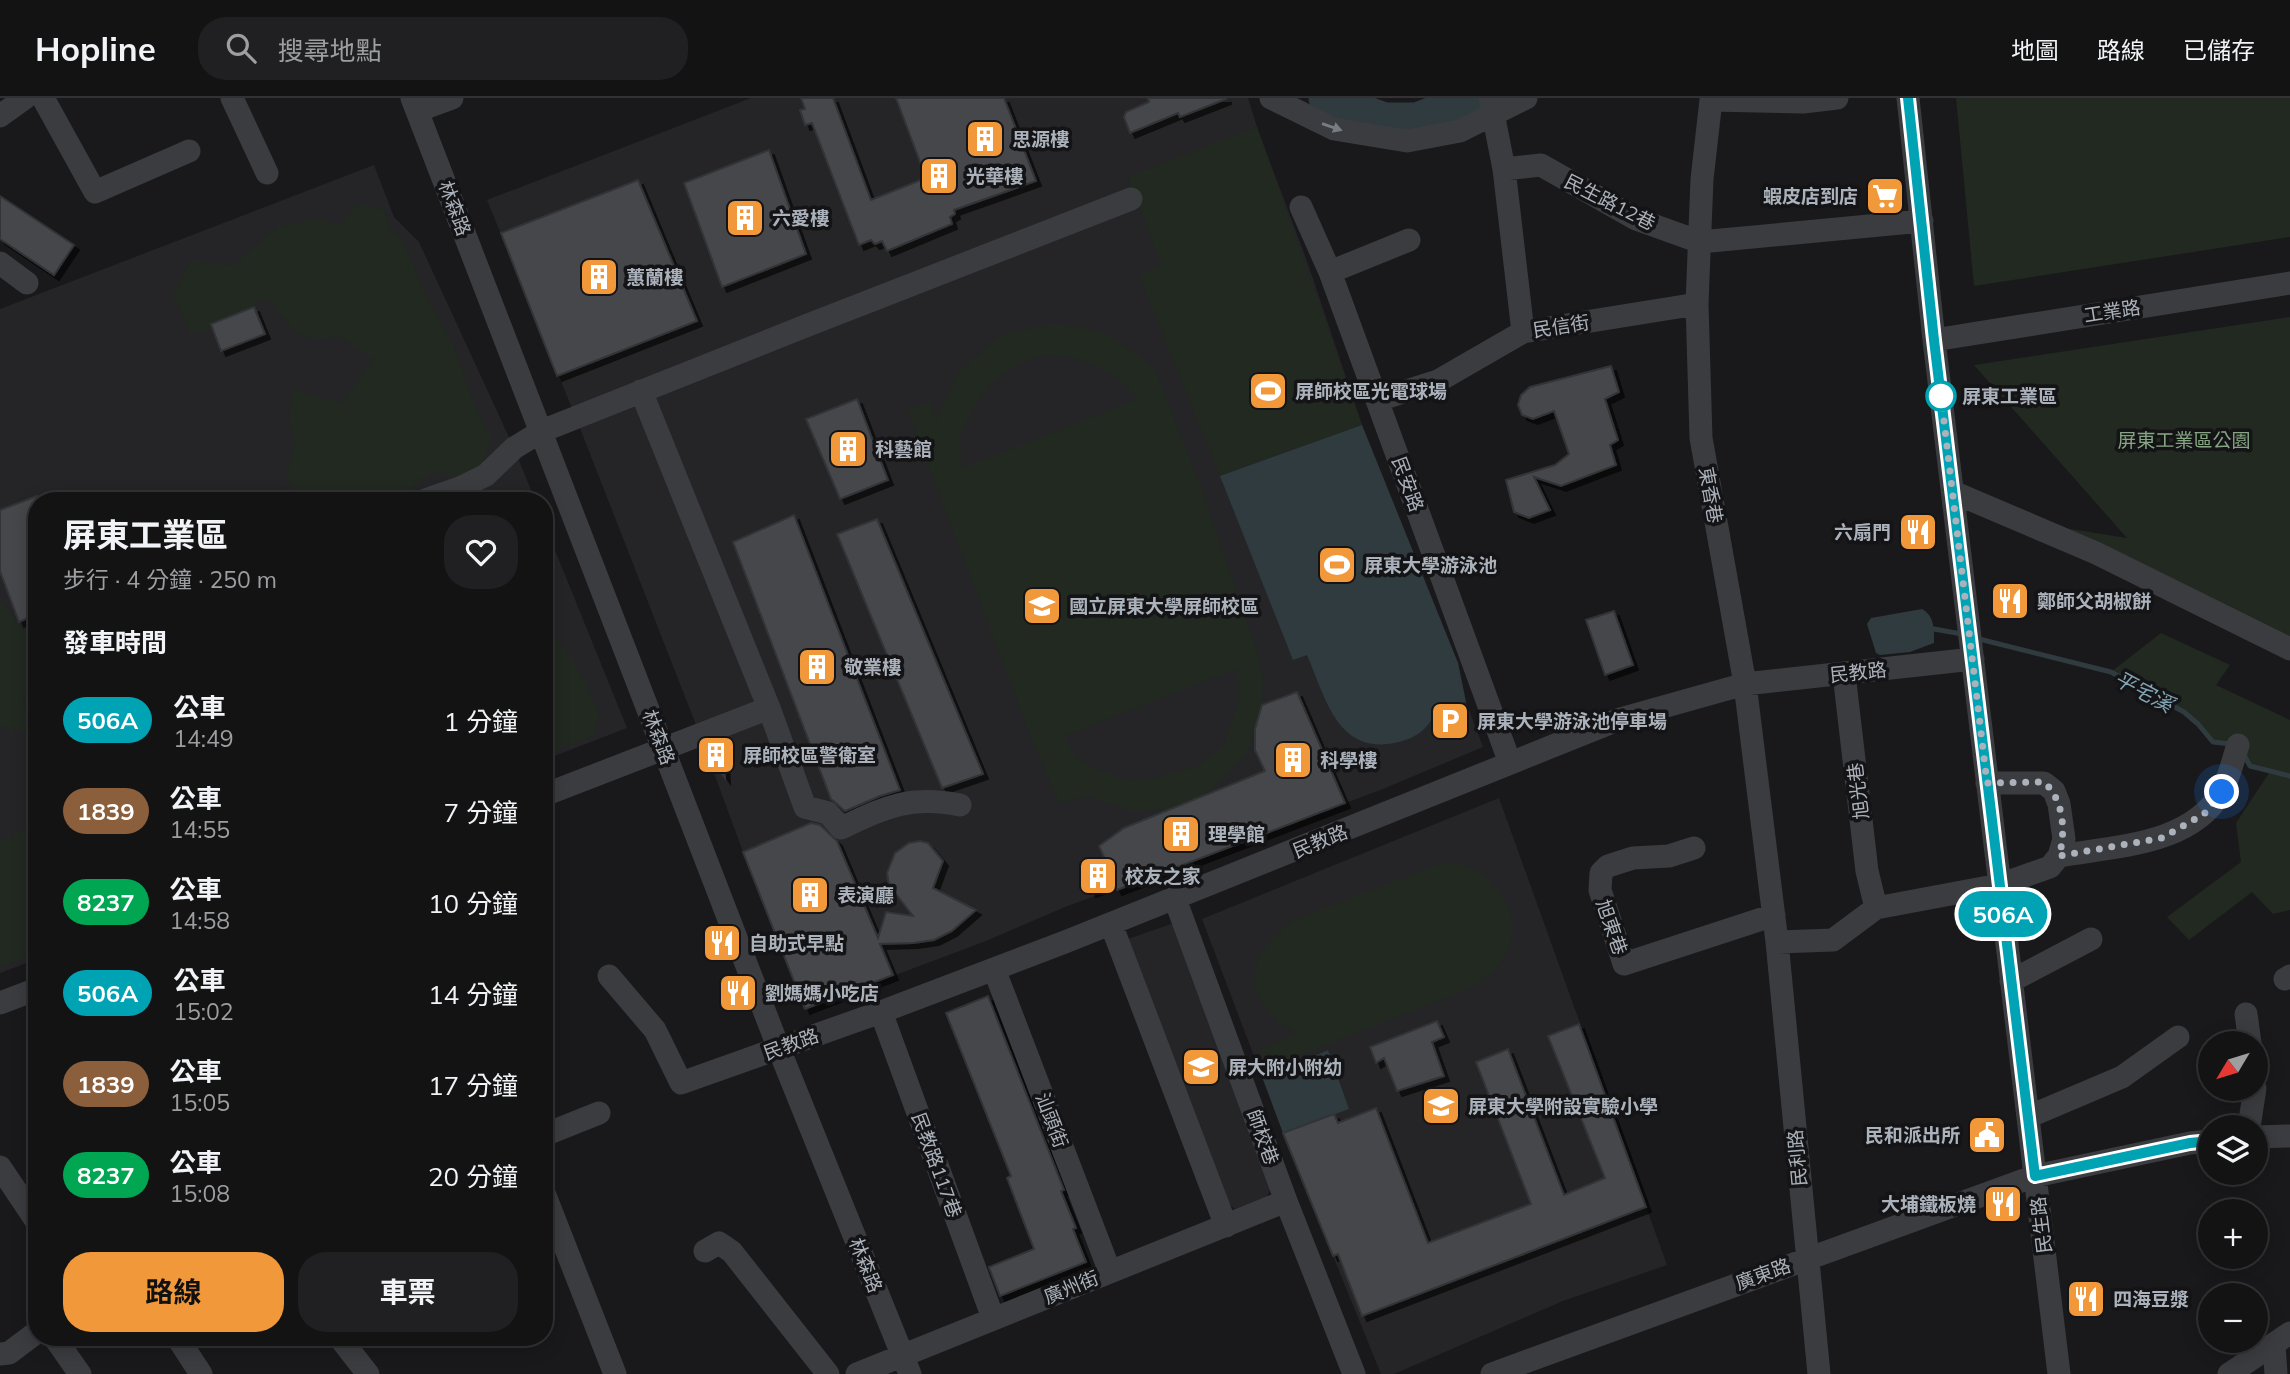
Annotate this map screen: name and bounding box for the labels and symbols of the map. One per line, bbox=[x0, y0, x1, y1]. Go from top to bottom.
building icon: 思源樓 bbox=[964, 118, 1006, 160]
one-way arrow bbox=[1322, 122, 1343, 133]
place label: 思源樓 bbox=[1012, 127, 1069, 151]
building icon: 光華樓 bbox=[918, 155, 960, 197]
place label: 光華樓 bbox=[966, 164, 1023, 188]
street label: 民生路12巷 bbox=[1561, 169, 1659, 235]
supermarket icon: 蝦皮店到店 bbox=[1864, 175, 1906, 217]
street label: 林森路 bbox=[434, 177, 476, 239]
place label: 蝦皮店到店 bbox=[1763, 184, 1858, 208]
building icon: 六愛樓 bbox=[724, 197, 766, 239]
place label: 六愛樓 bbox=[772, 206, 829, 230]
building icon: 蕙蘭樓 bbox=[578, 256, 620, 298]
place label: 蕙蘭樓 bbox=[626, 265, 683, 289]
street label: 工業路 bbox=[2082, 295, 2142, 327]
street label: 民信街 bbox=[1531, 310, 1591, 342]
sports icon: 屏師校區光電球場 bbox=[1247, 370, 1289, 412]
place label: 屏師校區光電球場 bbox=[1295, 379, 1447, 403]
marker: 屏東工業區 bbox=[1926, 381, 1956, 411]
place label: 屏東工業區 bbox=[1962, 384, 2057, 408]
building icon: 科藝館 bbox=[827, 428, 869, 470]
park label: 屏東工業區公園 bbox=[2117, 428, 2251, 452]
place label: 科藝館 bbox=[875, 437, 932, 461]
street label: 民安路 bbox=[1387, 453, 1429, 515]
street label: 東香巷 bbox=[1694, 465, 1728, 525]
restaurant icon: 六扇門 bbox=[1897, 511, 1939, 553]
place label: 六扇門 bbox=[1834, 520, 1891, 544]
sports icon: 屏東大學游泳池 bbox=[1316, 544, 1358, 586]
place label: 屏東大學游泳池 bbox=[1364, 553, 1497, 577]
restaurant icon: 鄭師父胡椒餅 bbox=[1989, 580, 2031, 622]
school or university icon: 國立屏東大學屏師校區 bbox=[1021, 585, 1063, 627]
place label: 鄭師父胡椒餅 bbox=[2037, 589, 2151, 613]
place label: 國立屏東大學屏師校區 bbox=[1069, 594, 1259, 618]
building icon: 敬業樓 bbox=[796, 646, 838, 688]
place label: 敬業樓 bbox=[844, 655, 901, 679]
street label: 民教路 bbox=[1828, 657, 1888, 687]
water label: 平宅溪 bbox=[2110, 665, 2181, 719]
parking icon: 屏東大學游泳池停車場 bbox=[1429, 700, 1471, 742]
street label: 林森路 bbox=[638, 706, 680, 768]
place label: 屏東大學游泳池停車場 bbox=[1477, 709, 1667, 733]
building icon: 屏師校區警衛室 bbox=[695, 734, 737, 776]
building icon: 科學樓 bbox=[1272, 739, 1314, 781]
place label: 屏師校區警衛室 bbox=[743, 743, 876, 767]
place label: 科學樓 bbox=[1320, 748, 1377, 772]
street label: 旭光巷 bbox=[1843, 761, 1873, 821]
your location bbox=[2204, 774, 2239, 809]
building icon: 理學館 bbox=[1160, 813, 1202, 855]
street label: 民教路 bbox=[1289, 819, 1351, 863]
place label: 理學館 bbox=[1208, 822, 1265, 846]
building icon: 校友之家 bbox=[1077, 855, 1119, 897]
place label: 校友之家 bbox=[1125, 864, 1201, 888]
building icon: 表演廳 bbox=[789, 874, 831, 916]
place label: 表演廳 bbox=[837, 883, 894, 907]
line badge: 506A bbox=[1954, 891, 2052, 937]
street label: 旭東巷 bbox=[1591, 896, 1633, 958]
restaurant icon: 自助式早點 bbox=[701, 922, 743, 964]
place label: 自助式早點 bbox=[749, 931, 844, 955]
restaurant icon: 劉媽媽小吃店 bbox=[717, 972, 759, 1014]
place label: 劉媽媽小吃店 bbox=[765, 981, 879, 1005]
street label: 民教路 bbox=[760, 1023, 822, 1065]
north arrow bbox=[2198, 1031, 2268, 1101]
school or university icon: 屏大附小附幼 bbox=[1180, 1046, 1222, 1088]
place label: 屏大附小附幼 bbox=[1228, 1055, 1342, 1079]
school or university icon: 屏東大學附設實驗小學 bbox=[1420, 1085, 1462, 1127]
street label: 汕頭街 bbox=[1031, 1089, 1073, 1151]
place label: 屏東大學附設實驗小學 bbox=[1468, 1094, 1658, 1118]
street label: 師校巷 bbox=[1242, 1106, 1284, 1168]
street label: 民教路117巷 bbox=[907, 1109, 967, 1221]
public building icon: 民和派出所 bbox=[1966, 1114, 2008, 1156]
place label: 民和派出所 bbox=[1865, 1123, 1960, 1147]
street label: 民利路 bbox=[1783, 1129, 1811, 1187]
restaurant icon: 大埔鐵板燒 bbox=[1982, 1183, 2024, 1225]
place label: 大埔鐵板燒 bbox=[1881, 1192, 1976, 1216]
street label: 民生路 bbox=[2026, 1195, 2056, 1255]
street label: 林森路 bbox=[844, 1234, 888, 1296]
street label: 廣東路 bbox=[1732, 1253, 1794, 1295]
street label: 廣州街 bbox=[1040, 1265, 1102, 1309]
restaurant icon: 四海豆漿 bbox=[2065, 1278, 2107, 1320]
place label: 四海豆漿 bbox=[2113, 1287, 2189, 1311]

